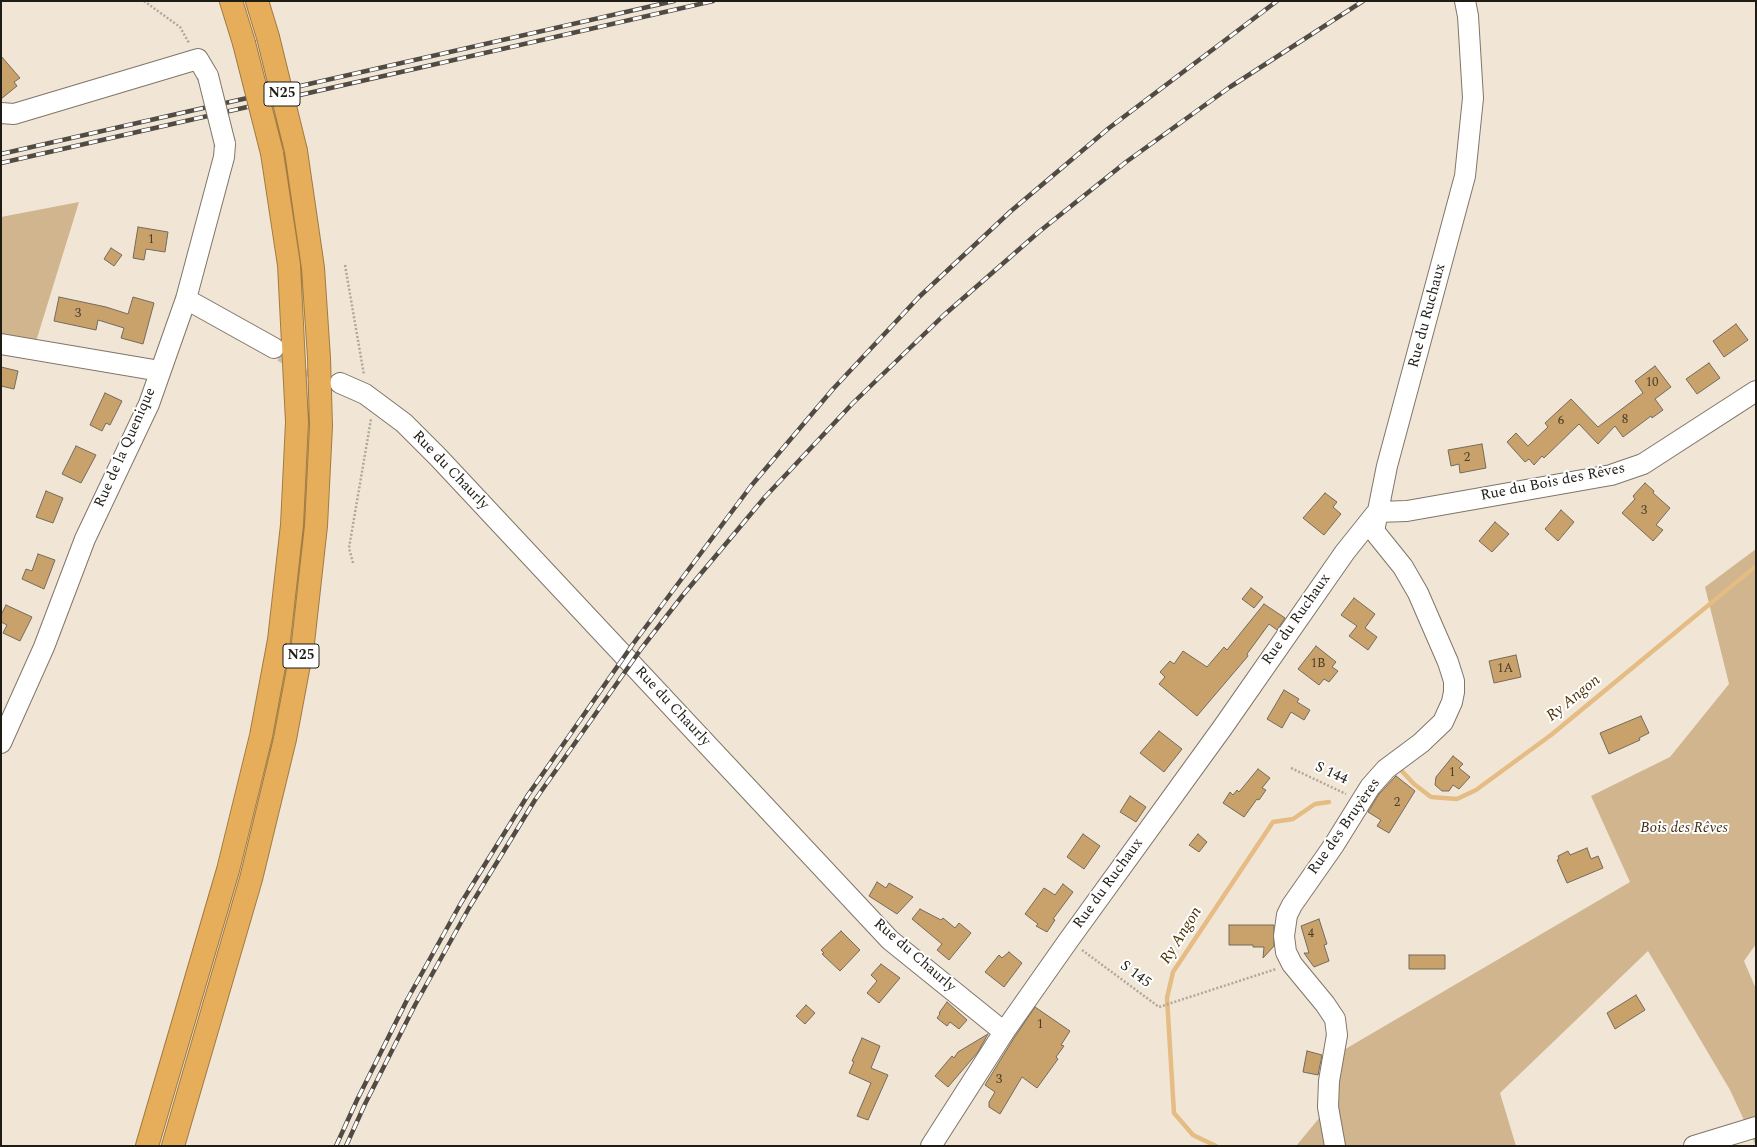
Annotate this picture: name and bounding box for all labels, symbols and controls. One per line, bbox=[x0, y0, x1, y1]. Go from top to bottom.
road number: N25 bbox=[264, 82, 300, 106]
house number: 1 bbox=[148, 232, 154, 248]
street label: Rue du Ruchaux bbox=[1405, 262, 1451, 370]
house number: 3 bbox=[75, 306, 81, 322]
house number: 10 bbox=[1646, 375, 1658, 391]
street label: Rue de la Quenique bbox=[91, 385, 161, 511]
house number: 8 bbox=[1622, 412, 1628, 428]
house number: 6 bbox=[1558, 413, 1564, 429]
street label: Rue du Chaurly bbox=[408, 428, 492, 514]
house number: 2 bbox=[1464, 450, 1470, 466]
street label: Rue du Bois des Rêves bbox=[1479, 460, 1627, 506]
house number: 3 bbox=[1641, 503, 1647, 519]
street label: Rue du Ruchaux bbox=[1259, 571, 1335, 669]
road number: N25 bbox=[283, 644, 319, 668]
house number: 1B bbox=[1310, 656, 1326, 672]
house number: 1A bbox=[1497, 661, 1513, 677]
street label: Rue du Chaurly bbox=[630, 663, 714, 751]
water label: Ry Angon bbox=[1543, 671, 1605, 727]
street label: S 144 bbox=[1312, 759, 1350, 789]
house number: 1 bbox=[1449, 765, 1455, 781]
street label: Rue des Bruyères bbox=[1305, 775, 1385, 879]
house number: 2 bbox=[1394, 795, 1400, 811]
park label: Bois des Rêves bbox=[1640, 820, 1728, 838]
street label: Rue du Ruchaux bbox=[1070, 835, 1148, 933]
water label: Ry Angon bbox=[1157, 904, 1207, 968]
street label: Rue du Chaurly bbox=[869, 916, 959, 996]
house number: 4 bbox=[1308, 926, 1314, 942]
street label: S 145 bbox=[1116, 958, 1154, 992]
house number: 1 bbox=[1037, 1017, 1043, 1033]
house number: 3 bbox=[996, 1072, 1002, 1088]

